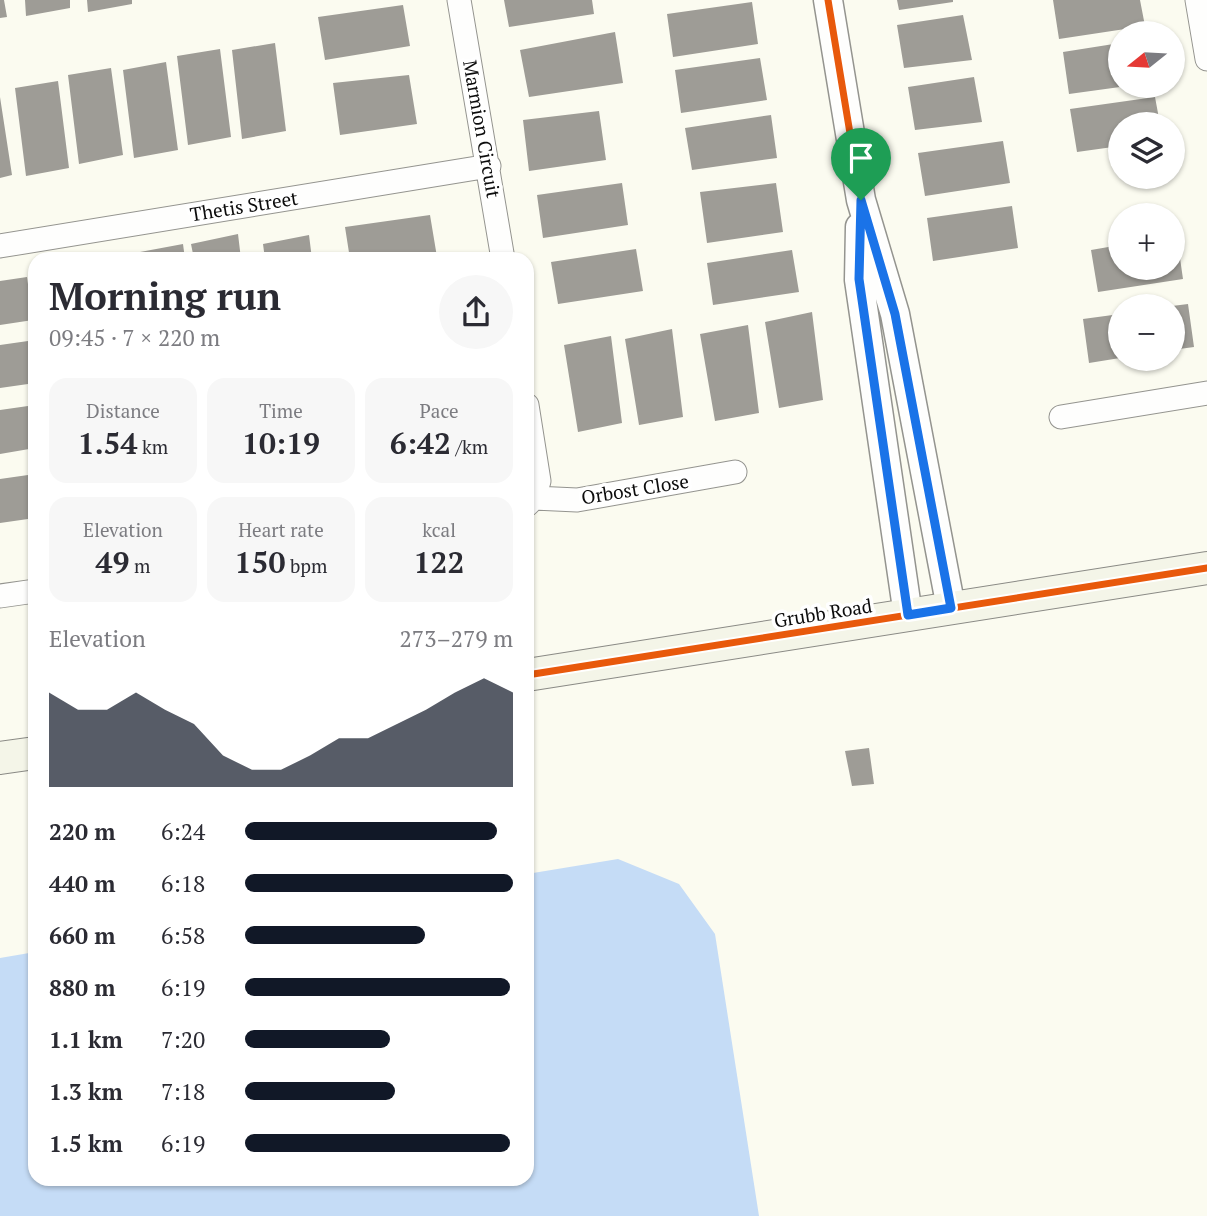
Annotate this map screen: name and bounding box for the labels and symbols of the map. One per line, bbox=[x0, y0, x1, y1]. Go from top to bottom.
north arrow bbox=[1108, 21, 1185, 98]
street label: Marmion Circuit bbox=[458, 58, 507, 200]
pin bbox=[831, 128, 891, 200]
street label: Thetis Street bbox=[188, 185, 300, 226]
street label: Orbost Close bbox=[579, 468, 690, 509]
street label: Grubb Road bbox=[772, 592, 874, 633]

